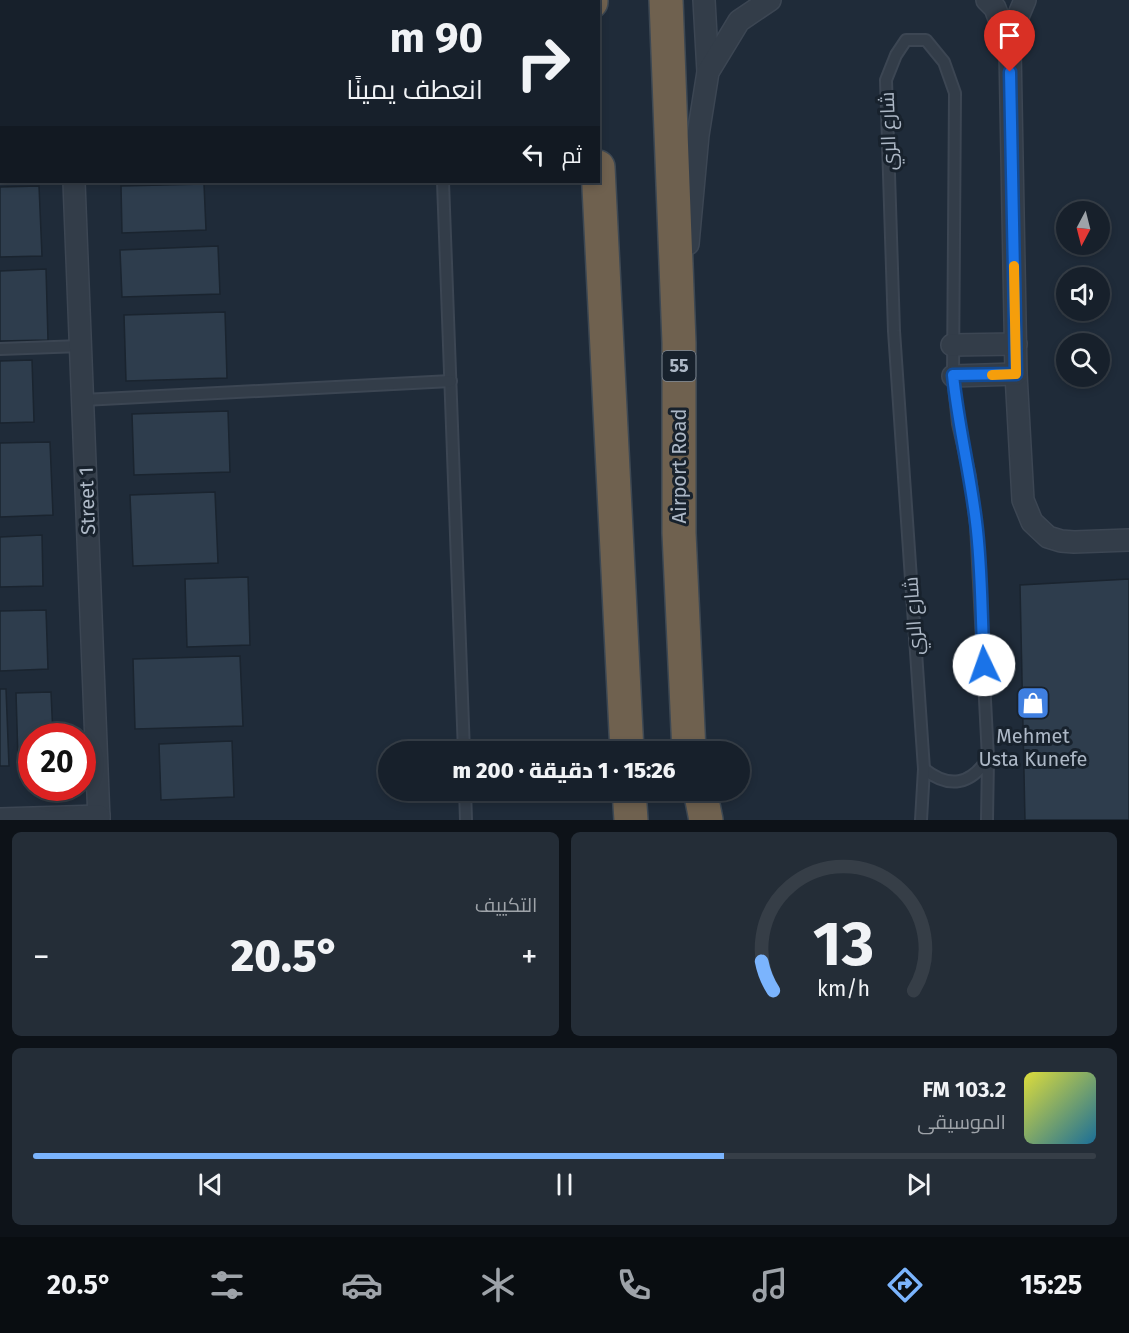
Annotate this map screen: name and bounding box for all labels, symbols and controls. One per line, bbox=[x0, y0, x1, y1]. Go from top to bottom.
pin bbox=[984, 10, 1035, 72]
text: 90 m bbox=[389, 13, 483, 63]
icon: arrive bbox=[993, 19, 1026, 52]
icon: right bbox=[504, 24, 582, 102]
text: انعطف يمينًا bbox=[346, 74, 483, 106]
street label: شارع الري bbox=[875, 91, 905, 171]
icon: left bbox=[517, 138, 550, 171]
text: ثم bbox=[562, 142, 582, 169]
north arrow bbox=[1056, 201, 1110, 255]
map controls bbox=[1056, 201, 1110, 387]
button: sound bbox=[1056, 267, 1110, 321]
button: search bbox=[1056, 333, 1110, 387]
road number: 55 bbox=[662, 351, 696, 381]
street label: Airport Road bbox=[667, 409, 691, 523]
street label: Street 1 bbox=[74, 466, 100, 536]
street label: شارع الري bbox=[898, 576, 932, 656]
position arrow bbox=[952, 633, 1016, 697]
shop icon: Mehmet Usta Kunefe bbox=[1015, 685, 1051, 721]
speed limit sign: 20 bbox=[18, 723, 96, 801]
place label: Mehmet Usta Kunefe bbox=[979, 724, 1088, 771]
text: 15:26 · 1 دقيقة · 200 m bbox=[453, 757, 675, 784]
text: التكييف bbox=[475, 893, 538, 917]
text: 13 bbox=[813, 907, 874, 982]
text: 20.5° bbox=[231, 929, 340, 983]
text: − bbox=[33, 937, 50, 977]
text: + bbox=[521, 937, 537, 977]
text: km/h bbox=[817, 976, 870, 1002]
text: 103.2 FM bbox=[922, 1076, 1006, 1103]
text: الموسيقى bbox=[917, 1110, 1006, 1134]
icon: previous bbox=[194, 1168, 227, 1201]
icon: pause bbox=[548, 1168, 581, 1201]
icon: next bbox=[902, 1168, 935, 1201]
icon: filters bbox=[206, 1264, 248, 1306]
icon: car bbox=[341, 1264, 383, 1306]
icon: climate bbox=[477, 1264, 519, 1306]
icon: phone bbox=[613, 1264, 655, 1306]
icon: music bbox=[749, 1264, 791, 1306]
icon: directions bbox=[884, 1264, 926, 1306]
text: 20.5° bbox=[47, 1269, 112, 1301]
text: 15:25 bbox=[1020, 1269, 1082, 1301]

